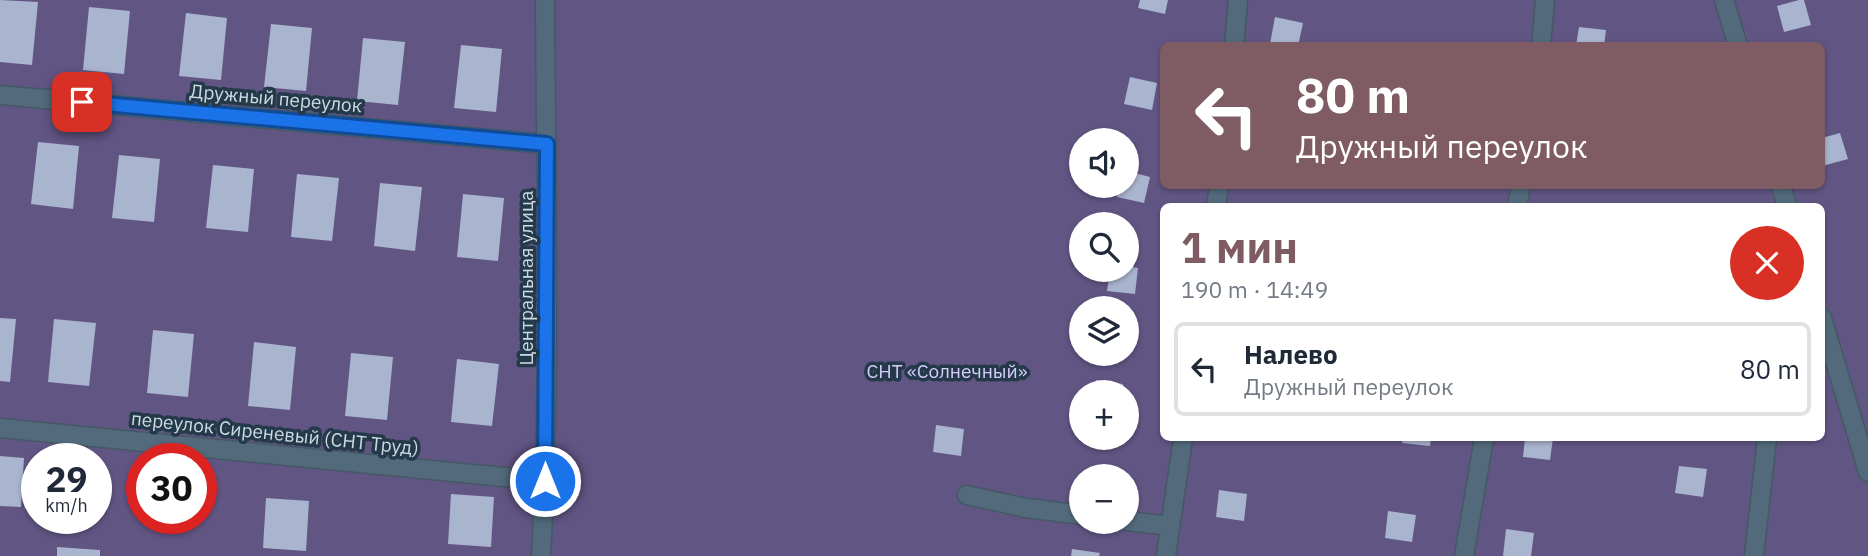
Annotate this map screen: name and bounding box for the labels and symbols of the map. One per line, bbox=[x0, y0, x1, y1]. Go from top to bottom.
pin bbox=[52, 72, 112, 132]
street label: Дружный переулок bbox=[189, 79, 363, 117]
street label: Центральная улица bbox=[514, 191, 538, 365]
park label: СНТ «Солнечный» bbox=[866, 359, 1028, 383]
street label: переулок Сиреневый (СНТ Труд) bbox=[130, 406, 420, 460]
speed limit sign: 30 bbox=[126, 443, 217, 534]
position arrow bbox=[508, 444, 582, 518]

